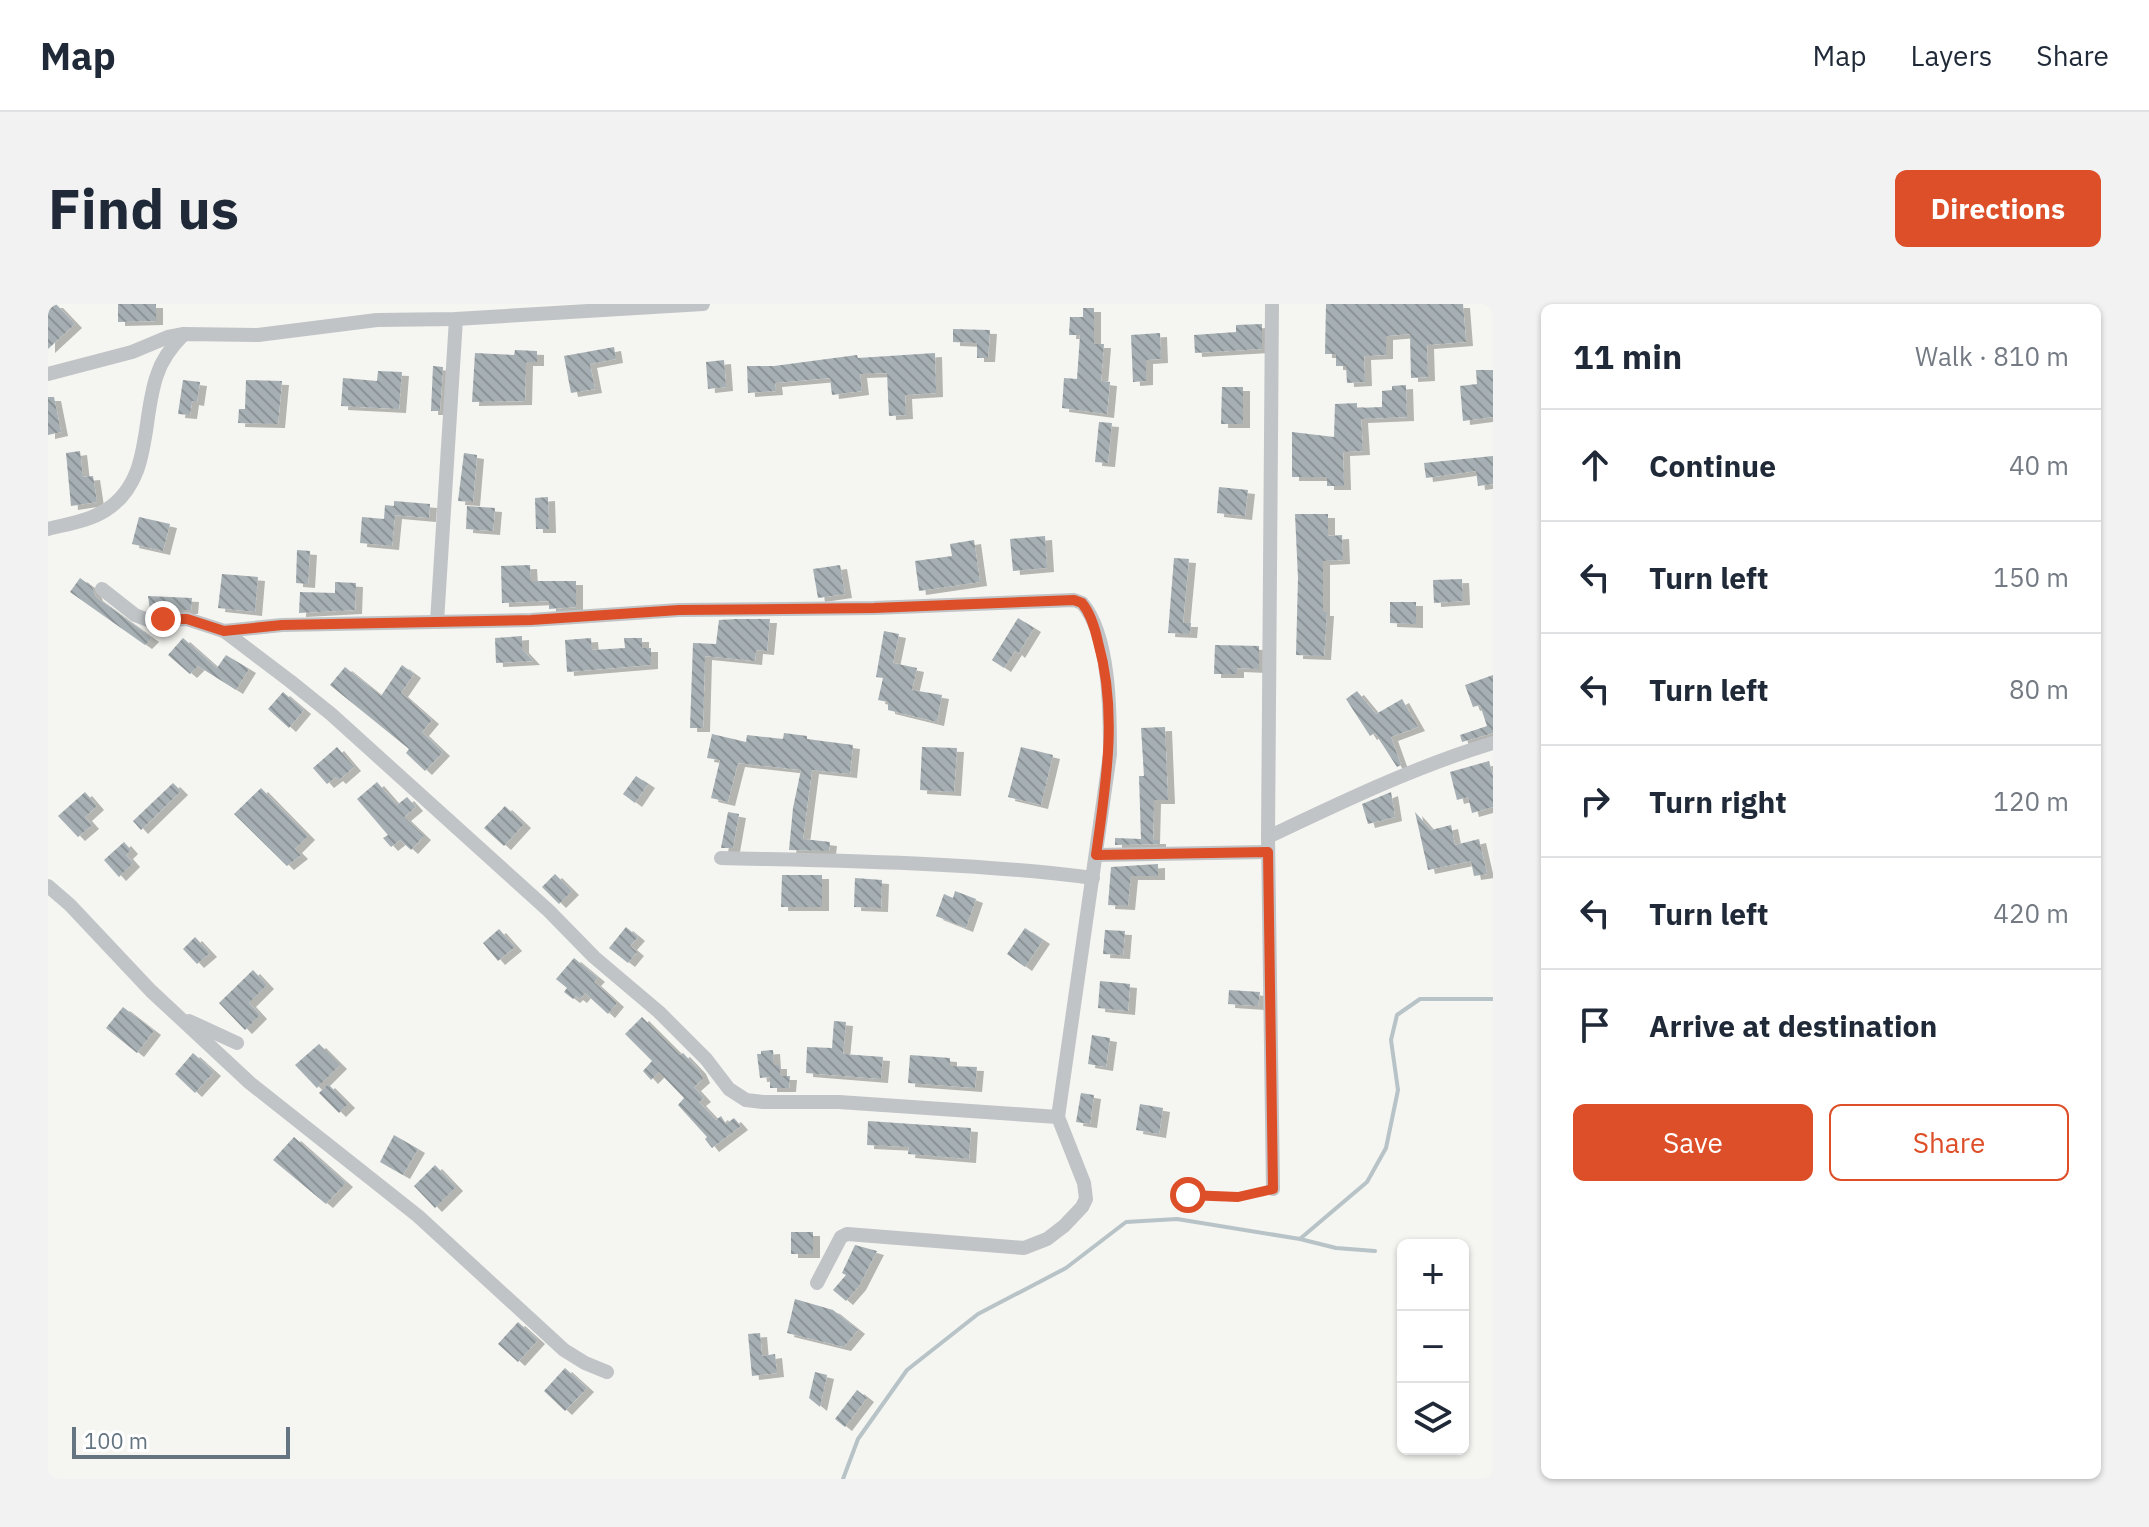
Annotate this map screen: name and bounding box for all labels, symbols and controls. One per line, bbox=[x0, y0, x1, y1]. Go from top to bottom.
text: Map bbox=[40, 31, 116, 80]
text: Map bbox=[1812, 37, 1866, 74]
text: Layers bbox=[1910, 37, 1992, 74]
text: Share bbox=[2036, 37, 2109, 74]
button: Directions bbox=[1895, 170, 2101, 247]
text: Find us bbox=[48, 172, 239, 244]
text: 11 min bbox=[1573, 334, 1682, 378]
text: Walk · 810 m bbox=[1915, 339, 2069, 373]
icon: ahead bbox=[1573, 443, 1617, 487]
text: Continue bbox=[1649, 446, 1776, 485]
text: 40 m bbox=[2009, 448, 2069, 482]
icon: left bbox=[1573, 555, 1617, 599]
text: Turn left bbox=[1649, 558, 1768, 597]
text: 150 m bbox=[1993, 560, 2069, 594]
route end bbox=[145, 601, 181, 637]
icon: left bbox=[1573, 667, 1617, 711]
text: Turn left bbox=[1649, 670, 1768, 709]
text: 80 m bbox=[2009, 672, 2069, 706]
icon: right bbox=[1573, 779, 1617, 823]
text: Turn right bbox=[1649, 782, 1787, 821]
text: 120 m bbox=[1993, 784, 2069, 818]
icon: left bbox=[1573, 891, 1617, 935]
text: Turn left bbox=[1649, 894, 1768, 933]
text: 420 m bbox=[1993, 896, 2069, 930]
icon: arrive bbox=[1573, 1003, 1617, 1047]
text: Arrive at destination bbox=[1649, 1006, 1937, 1045]
button: Save bbox=[1573, 1104, 1813, 1181]
button: Share bbox=[1829, 1104, 2069, 1181]
route start bbox=[1170, 1177, 1206, 1213]
map controls bbox=[1397, 1239, 1469, 1455]
button: + bbox=[1397, 1239, 1469, 1311]
button: − bbox=[1397, 1311, 1469, 1383]
button: layers bbox=[1397, 1383, 1469, 1455]
scale bar bbox=[72, 1423, 290, 1459]
text: 100 m bbox=[84, 1426, 148, 1455]

